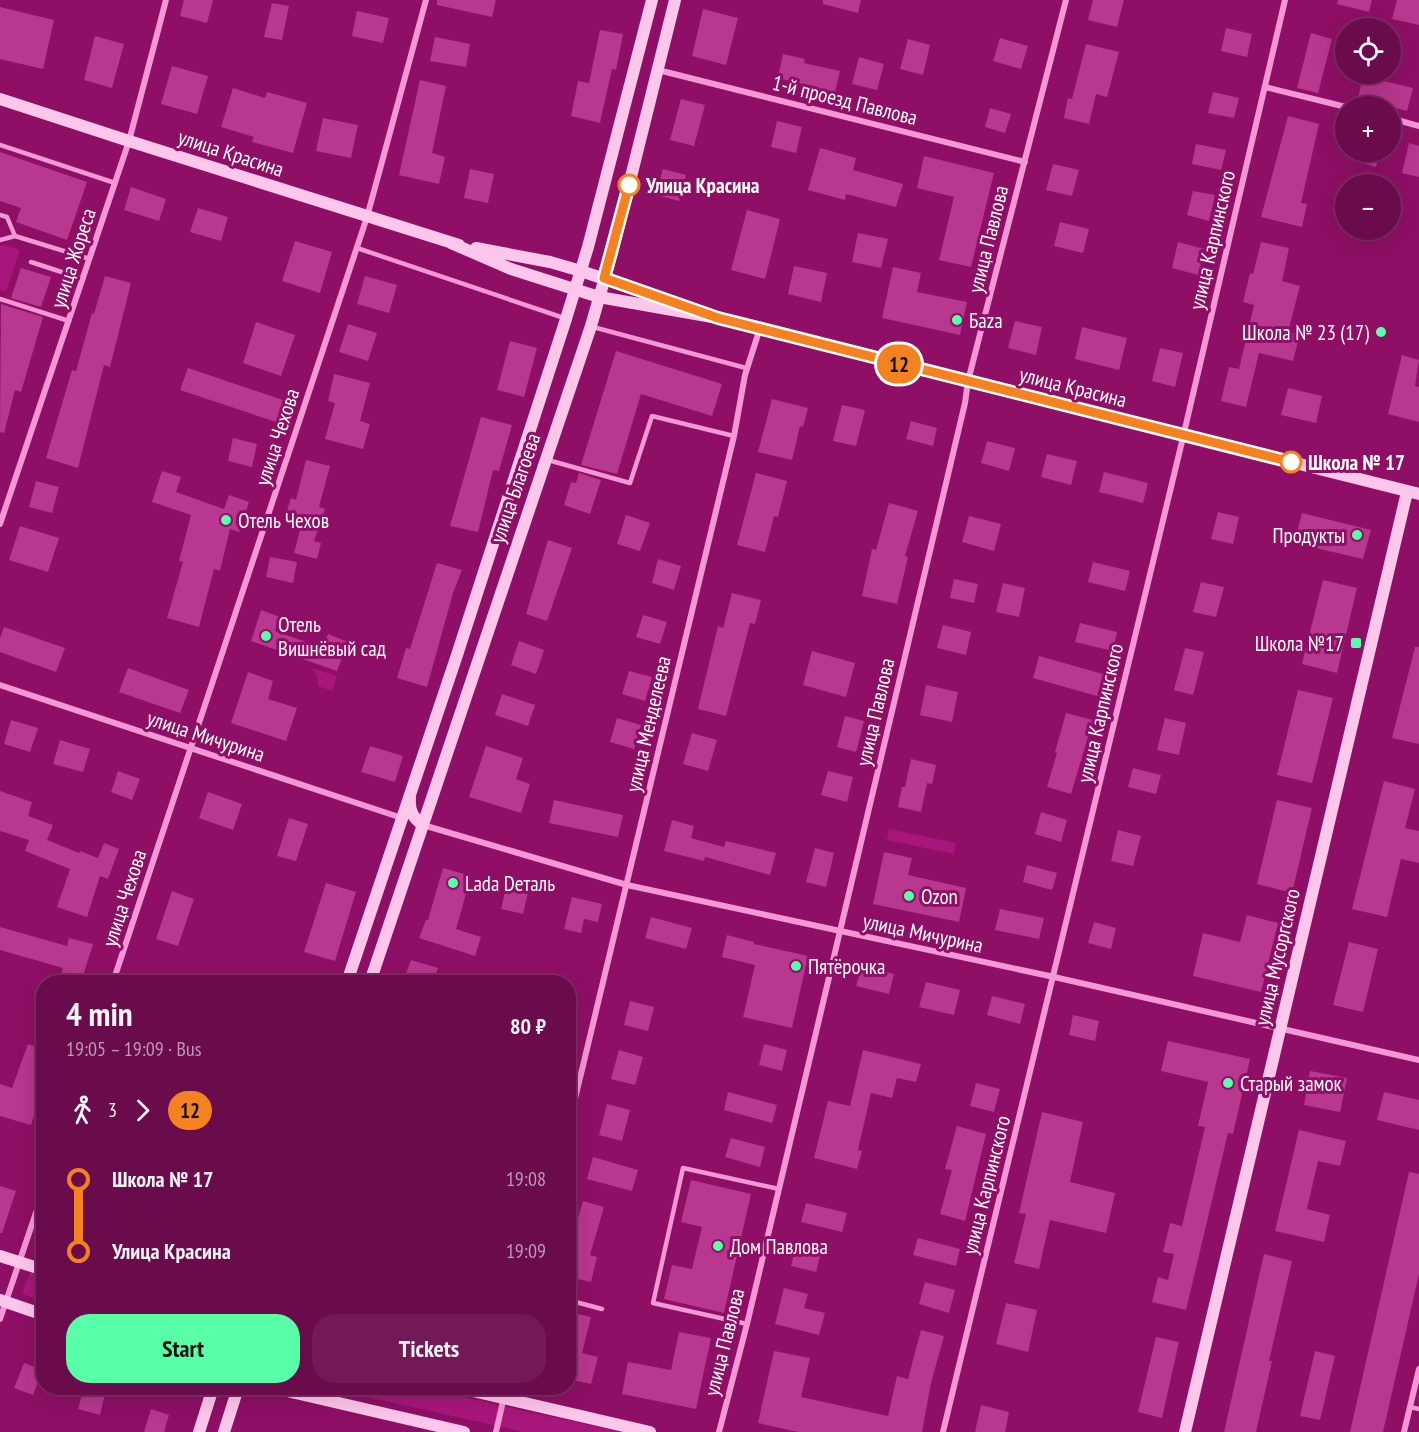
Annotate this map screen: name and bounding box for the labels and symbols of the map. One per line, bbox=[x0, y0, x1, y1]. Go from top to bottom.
street label: 1-й проезд Павлова bbox=[770, 69, 920, 131]
street label: улица Красина bbox=[175, 123, 287, 183]
street label: улица Карпинского bbox=[1183, 168, 1241, 312]
place label: Улица Красина bbox=[645, 172, 760, 199]
marker: Улица Красина bbox=[618, 174, 640, 196]
street label: улица Павлова bbox=[962, 182, 1014, 296]
street label: улица Жореса bbox=[44, 205, 102, 311]
place label: Баza bbox=[969, 307, 1003, 334]
marker: Баza bbox=[950, 313, 964, 327]
place label: Школа № 23 (17) bbox=[1242, 319, 1369, 346]
marker: Школа № 23 (17) bbox=[1374, 325, 1388, 339]
line badge: 12 bbox=[872, 344, 926, 384]
street label: улица Красина bbox=[1017, 361, 1129, 413]
street label: улица Чехова bbox=[249, 385, 305, 489]
street label: улица Благоева bbox=[484, 430, 546, 546]
place label: Школа № 17 bbox=[1308, 449, 1405, 476]
marker: Школа № 17 bbox=[1280, 451, 1302, 473]
place label: Отель Чехов bbox=[238, 507, 329, 534]
marker: Отель Чехов bbox=[219, 513, 233, 527]
place label: Продукты bbox=[1272, 522, 1345, 549]
marker: Продукты bbox=[1350, 528, 1364, 542]
place label: Отель Вишнёвый сад bbox=[278, 611, 386, 662]
marker: Отель Вишнёвый сад bbox=[259, 629, 273, 643]
place label: Школа №17 bbox=[1255, 630, 1344, 657]
marker: Школа №17 bbox=[1349, 636, 1363, 650]
street label: улица Карпинского bbox=[1071, 641, 1129, 785]
street label: улица Менделеева bbox=[619, 653, 677, 795]
street label: улица Павлова bbox=[849, 655, 901, 769]
street label: улица Мичурина bbox=[144, 704, 268, 768]
street label: улица Чехова bbox=[96, 846, 152, 950]
place label: Lada Dеталь bbox=[465, 870, 555, 897]
marker: Lada Dеталь bbox=[446, 876, 460, 890]
place label: Ozon bbox=[921, 883, 958, 910]
street label: улица Мусоргского bbox=[1248, 886, 1306, 1028]
marker: Ozon bbox=[902, 889, 916, 903]
street label: улица Мичурина bbox=[860, 907, 986, 959]
place label: Пятёрочка bbox=[808, 953, 885, 980]
marker: Пятёрочка bbox=[789, 959, 803, 973]
place label: Старый замок bbox=[1240, 1070, 1342, 1097]
marker: Старый замок bbox=[1221, 1076, 1235, 1090]
street label: улица Карпинского bbox=[956, 1113, 1016, 1257]
place label: Дом Павлова bbox=[730, 1233, 828, 1260]
marker: Дом Павлова bbox=[711, 1239, 725, 1253]
street label: улица Павлова bbox=[698, 1285, 750, 1399]

